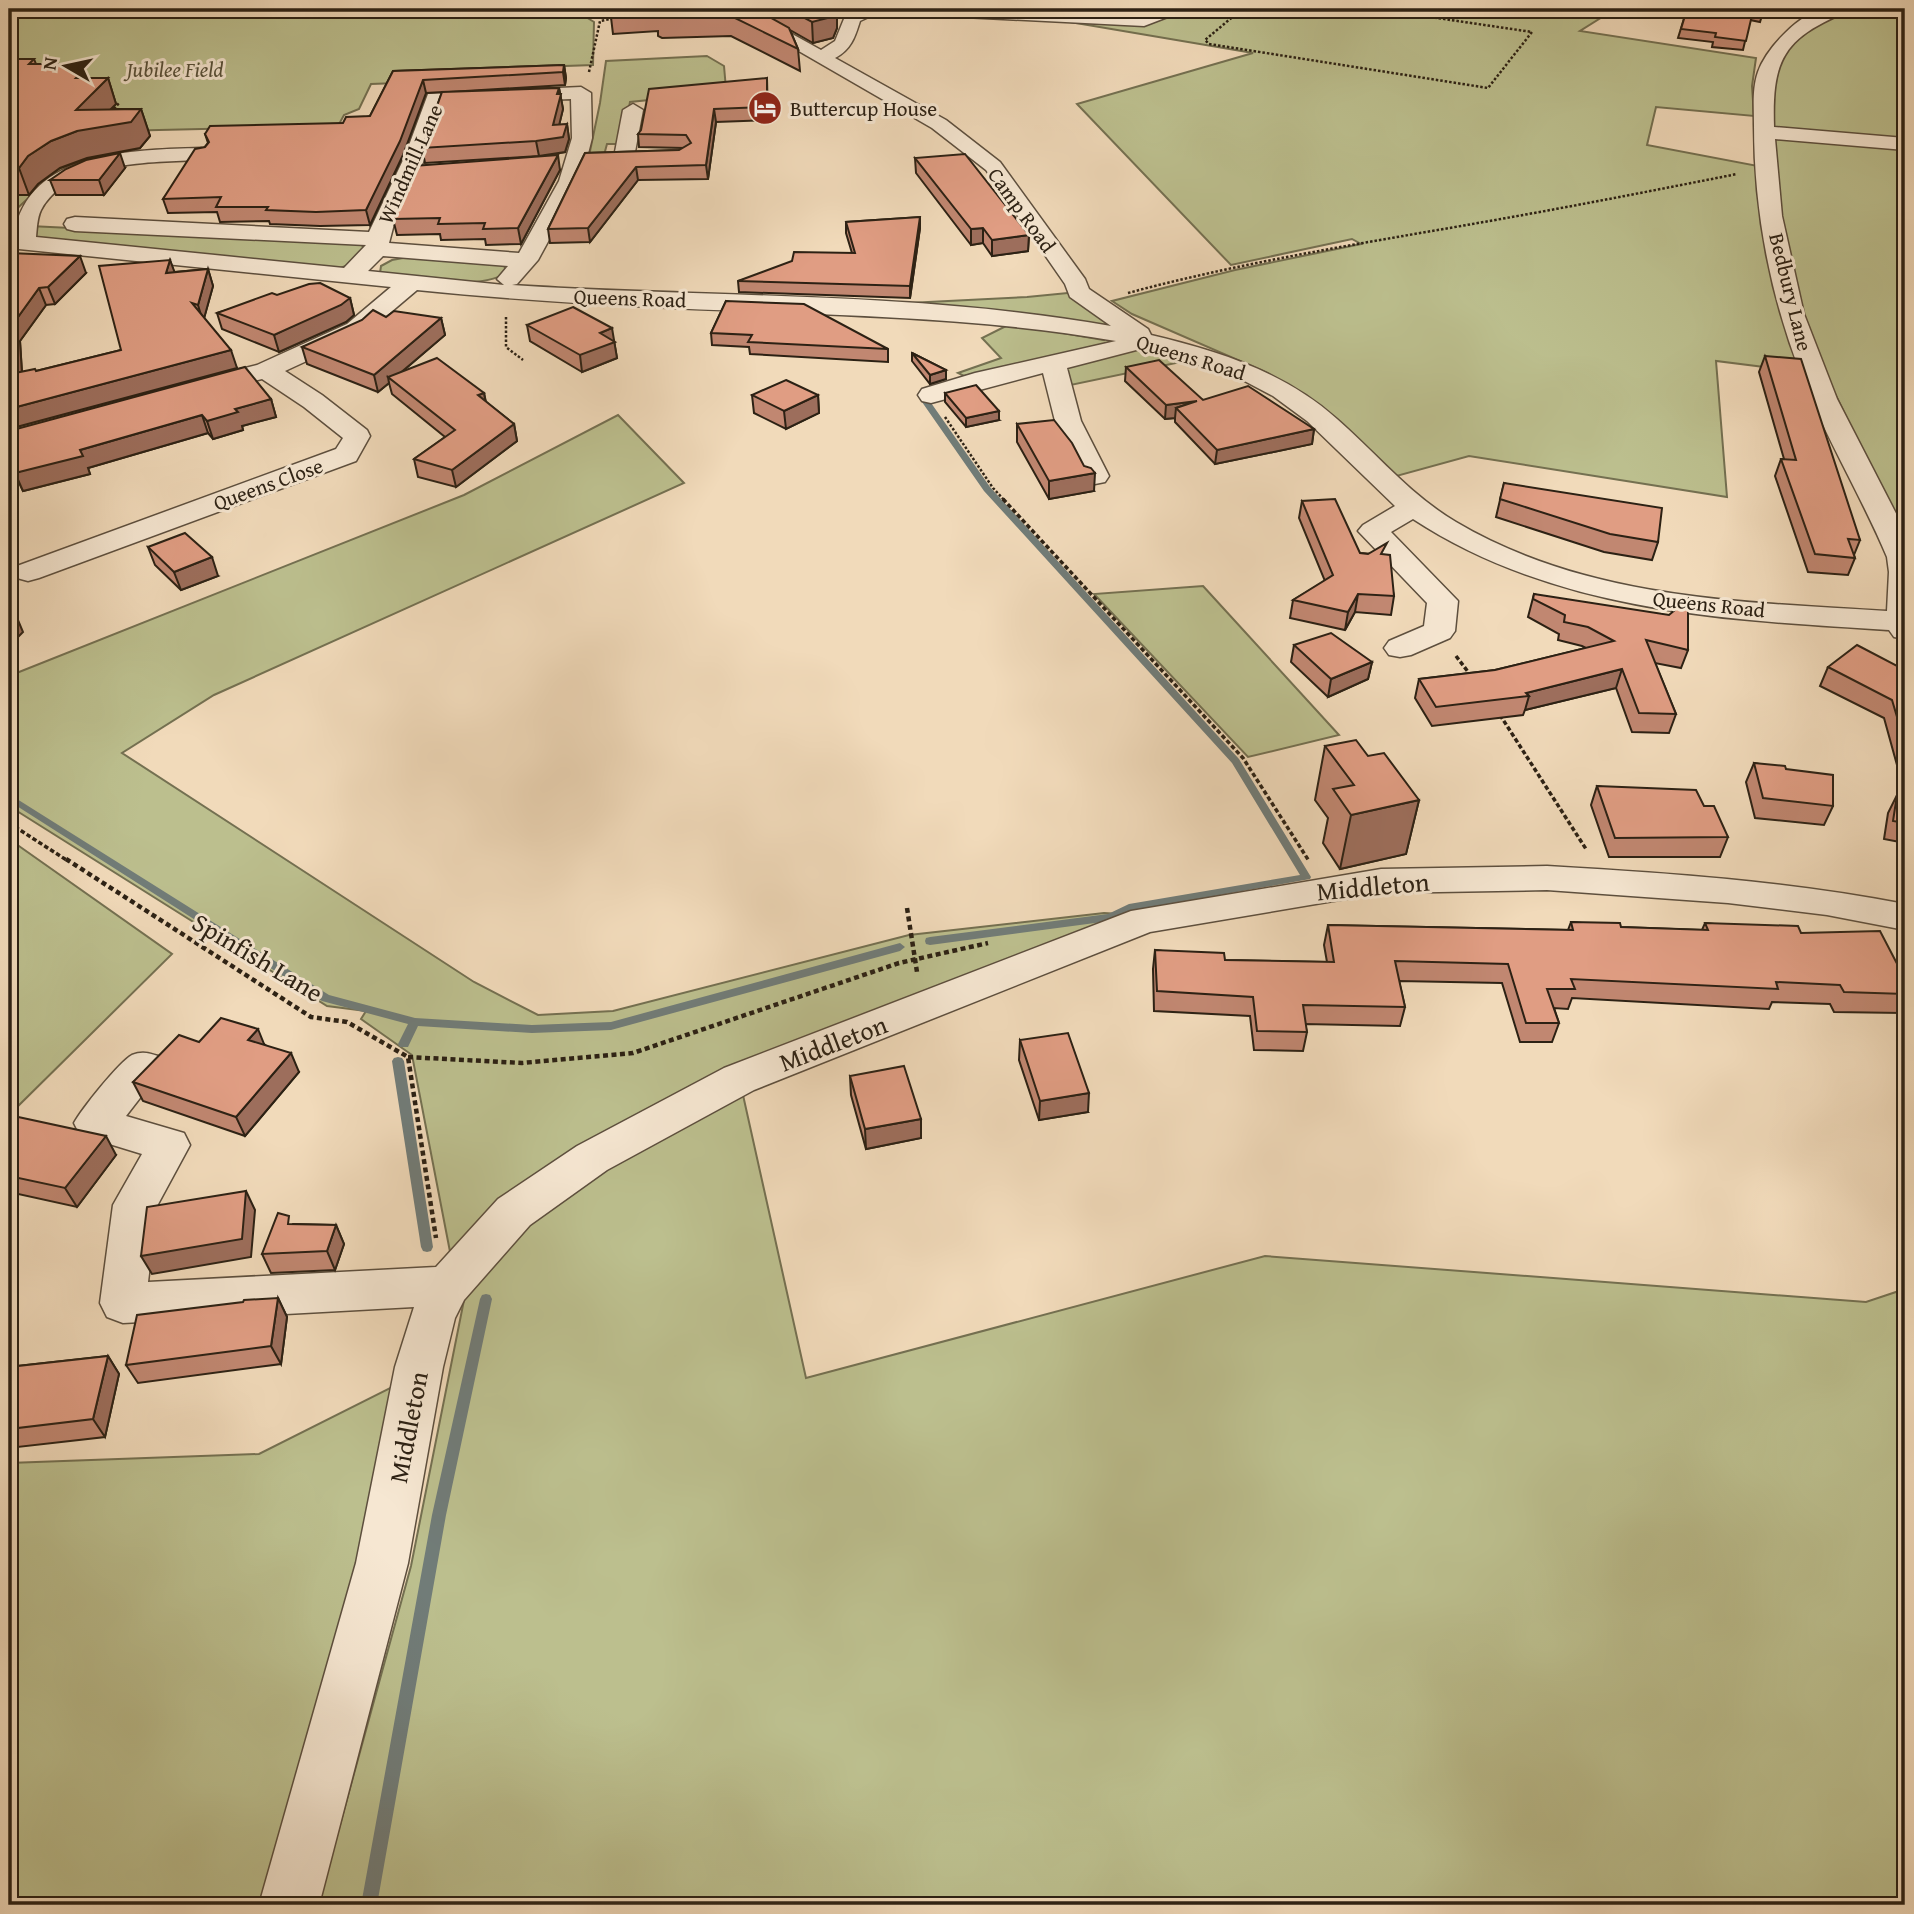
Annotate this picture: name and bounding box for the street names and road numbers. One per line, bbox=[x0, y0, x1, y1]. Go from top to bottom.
street label: Windmill Lane bbox=[370, 99, 450, 229]
street label: Camp Road bbox=[981, 161, 1064, 260]
street label: Bedbury Lane bbox=[1761, 230, 1821, 354]
street label: Queens Road bbox=[573, 281, 688, 315]
street label: Queens Road bbox=[1133, 326, 1250, 389]
street label: Queens Close bbox=[209, 450, 327, 518]
street label: Queens Road bbox=[1651, 583, 1767, 625]
street label: Middleton bbox=[1315, 862, 1431, 910]
street label: Spinfish Lane bbox=[185, 903, 331, 1011]
street label: Middleton bbox=[773, 1004, 893, 1081]
street label: Middleton bbox=[378, 1367, 438, 1486]

